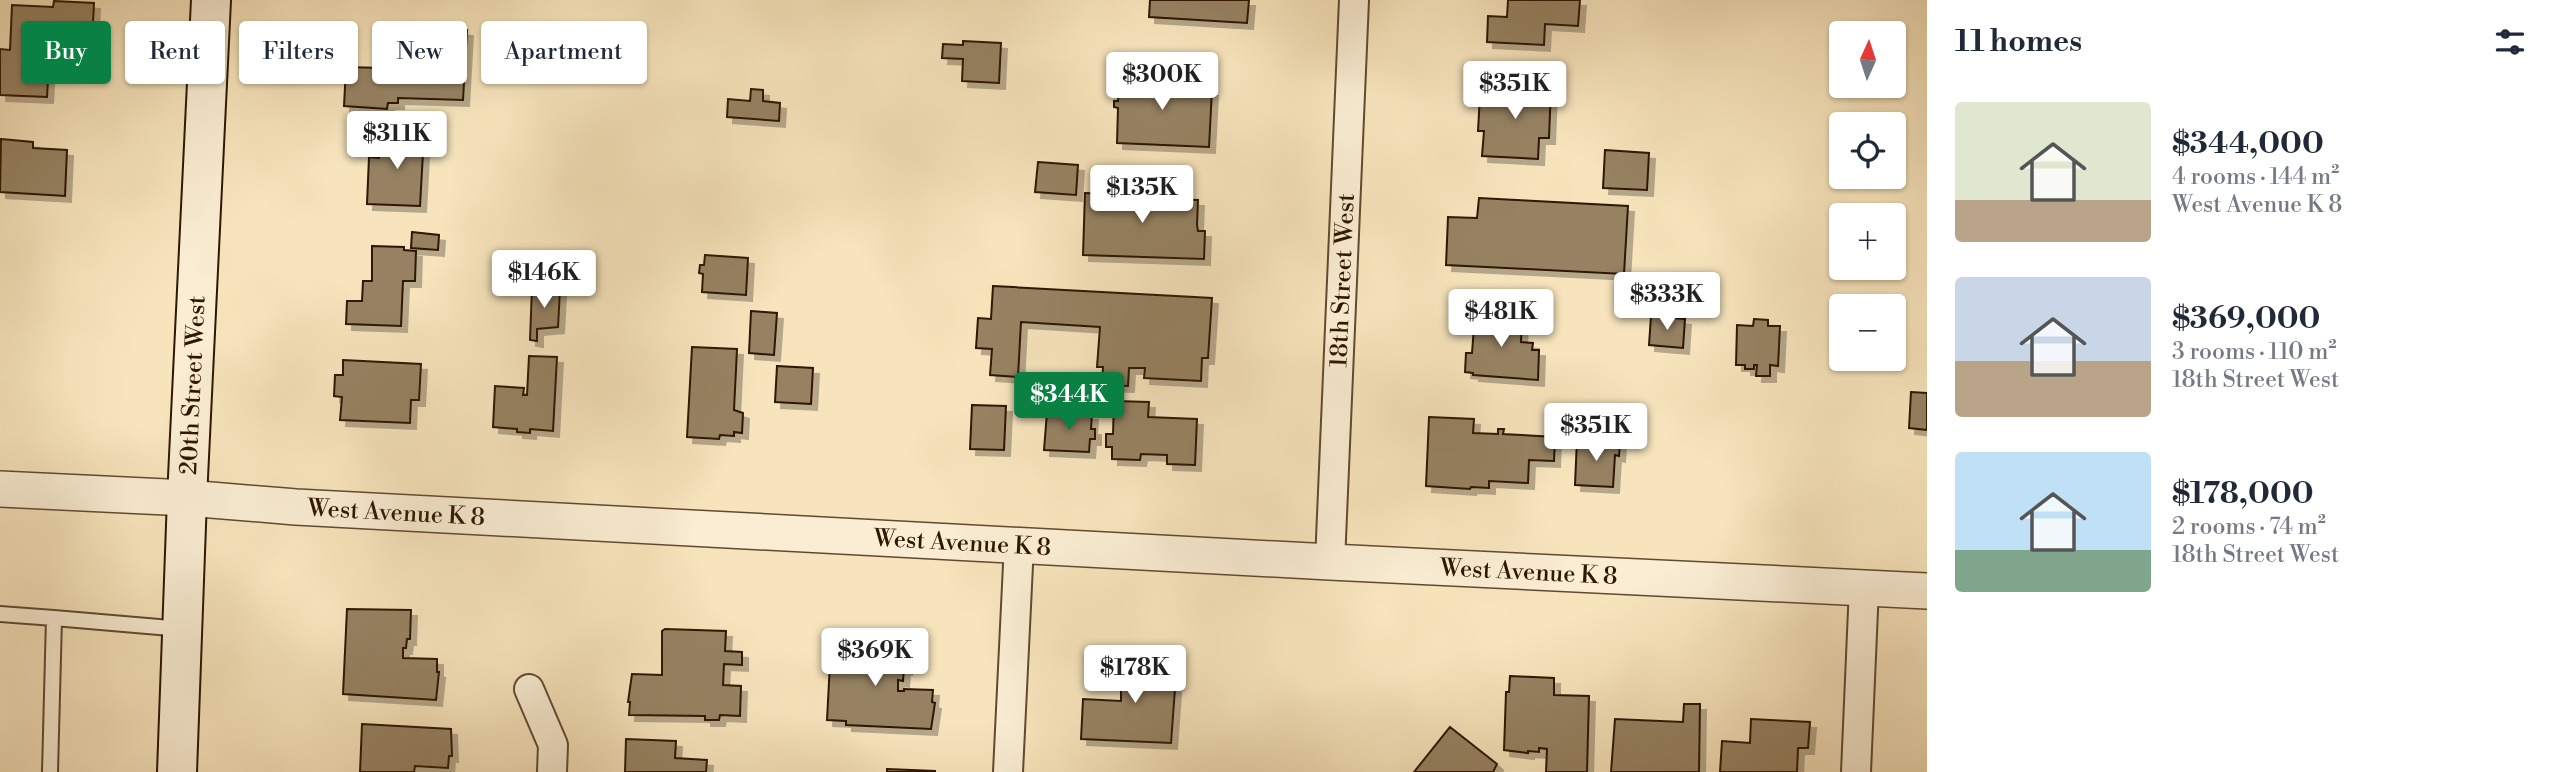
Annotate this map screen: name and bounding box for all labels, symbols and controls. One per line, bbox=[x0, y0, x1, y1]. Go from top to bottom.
chip: Buy bbox=[21, 21, 111, 84]
chip: Rent bbox=[125, 21, 225, 84]
chip: Filters bbox=[239, 21, 358, 84]
chip: New bbox=[372, 21, 467, 84]
chip: Apartment bbox=[481, 21, 647, 84]
north arrow bbox=[1829, 21, 1906, 98]
map controls bbox=[1829, 21, 1906, 371]
text: 11 homes bbox=[1955, 23, 2082, 61]
icon: filters bbox=[2491, 23, 2529, 61]
pin: $300K bbox=[1113, 52, 1211, 112]
text: $300K bbox=[1122, 61, 1202, 89]
pin: $351K bbox=[1466, 61, 1564, 121]
text: $351K bbox=[1479, 70, 1551, 98]
pin: $311K bbox=[348, 111, 446, 171]
button: locate bbox=[1829, 112, 1906, 189]
text: $311K bbox=[363, 120, 431, 148]
text: $344,000 bbox=[2172, 125, 2324, 163]
icon: home bbox=[2011, 130, 2095, 214]
text: 4 rooms · 144 m² bbox=[2172, 163, 2339, 191]
pin: $135K bbox=[1093, 166, 1191, 225]
text: $135K bbox=[1106, 174, 1178, 202]
text: West Avenue K 8 bbox=[2172, 191, 2342, 219]
street label: 18th Street West bbox=[1324, 192, 1362, 368]
button: + bbox=[1829, 203, 1906, 280]
pin: $146K bbox=[495, 250, 593, 310]
text: $146K bbox=[508, 259, 580, 287]
pin: $333K bbox=[1618, 272, 1716, 332]
text: $333K bbox=[1630, 281, 1704, 309]
pin: $481K bbox=[1452, 290, 1550, 349]
button: − bbox=[1829, 294, 1906, 371]
street label: 20th Street West bbox=[174, 295, 213, 476]
text: $481K bbox=[1464, 298, 1538, 326]
text: $369,000 bbox=[2172, 300, 2320, 338]
icon: home bbox=[2011, 305, 2095, 389]
text: 3 rooms · 110 m² bbox=[2172, 338, 2336, 366]
text: 18th Street West bbox=[2172, 366, 2339, 394]
pin: $344K bbox=[1020, 372, 1118, 432]
text: $344K bbox=[1030, 381, 1108, 409]
pin: $351K bbox=[1547, 404, 1645, 463]
text: $351K bbox=[1560, 412, 1632, 440]
text: $178,000 bbox=[2172, 475, 2314, 513]
icon: home bbox=[2011, 480, 2095, 564]
street label: West Avenue K 8 bbox=[306, 494, 486, 533]
text: 2 rooms · 74 m² bbox=[2172, 513, 2326, 541]
street label: West Avenue K 8 bbox=[872, 524, 1052, 563]
text: 18th Street West bbox=[2172, 541, 2339, 569]
street label: West Avenue K 8 bbox=[1438, 553, 1618, 592]
pin: $369K bbox=[826, 628, 924, 688]
text: $369K bbox=[837, 637, 913, 665]
pin: $178K bbox=[1086, 646, 1184, 705]
text: $178K bbox=[1100, 654, 1170, 682]

